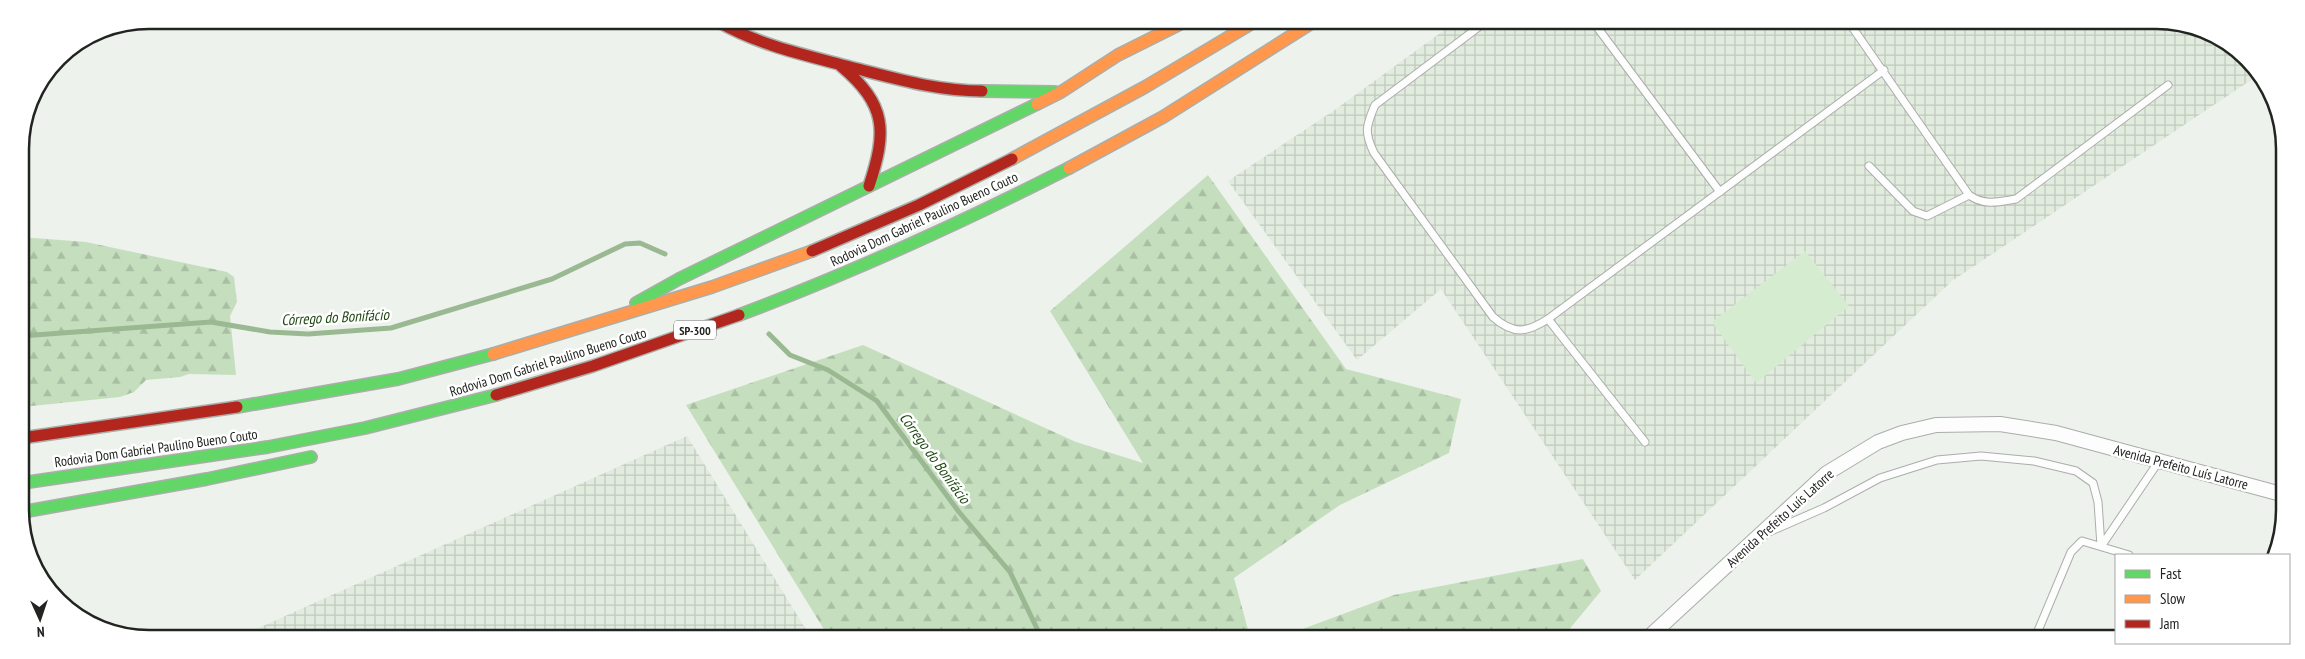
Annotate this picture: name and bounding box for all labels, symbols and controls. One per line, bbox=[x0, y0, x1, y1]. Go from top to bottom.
street label: Rodovia Dom Gabriel Paulino Bueno Couto bbox=[827, 168, 1021, 270]
water label: Córrego do Bonifácio bbox=[281, 305, 391, 329]
road number: SP-300 bbox=[674, 320, 716, 340]
street label: Rodovia Dom Gabriel Paulino Bueno Couto bbox=[447, 323, 649, 401]
water label: Córrego do Bonifácio bbox=[896, 409, 975, 508]
street label: Rodovia Dom Gabriel Paulino Bueno Couto bbox=[53, 425, 259, 471]
street label: Avenida Prefeito Luís Latorre bbox=[2112, 440, 2251, 494]
street label: Avenida Prefeito Luís Latorre bbox=[1722, 465, 1838, 571]
legend bbox=[2115, 554, 2290, 644]
text: Fast bbox=[2160, 564, 2181, 583]
text: Slow bbox=[2160, 589, 2185, 608]
north arrow bbox=[15, 594, 65, 644]
text: Jam bbox=[2159, 614, 2179, 633]
text: N bbox=[36, 623, 45, 641]

